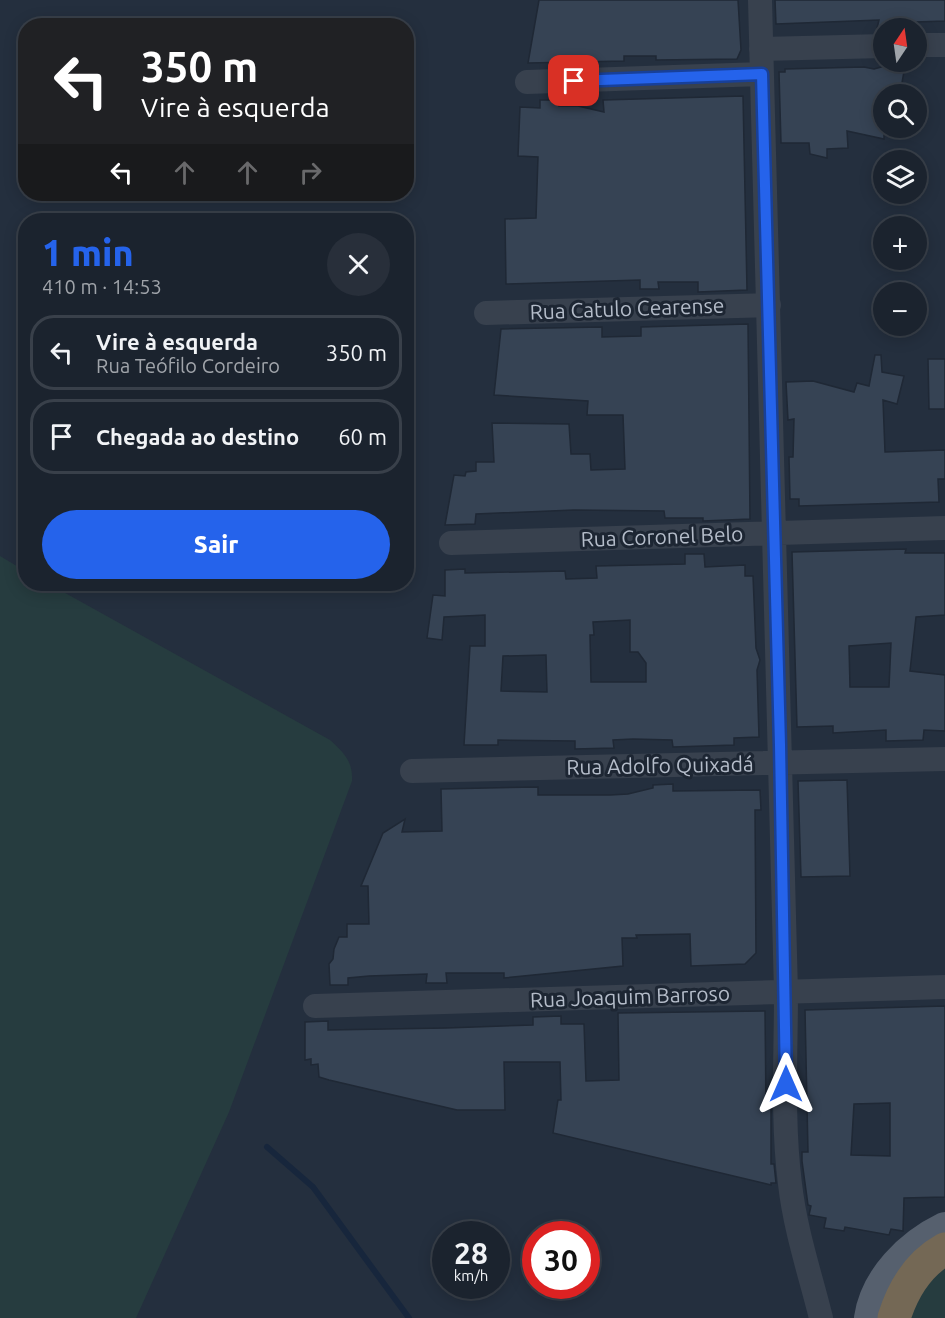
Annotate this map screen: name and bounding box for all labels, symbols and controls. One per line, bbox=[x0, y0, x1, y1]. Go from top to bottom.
north arrow bbox=[873, 18, 927, 72]
map controls bbox=[873, 18, 927, 336]
icon: left bbox=[42, 42, 120, 120]
text: 350 m bbox=[141, 43, 258, 90]
pin bbox=[548, 55, 599, 106]
icon: arrive bbox=[557, 64, 590, 97]
button: search bbox=[873, 84, 927, 138]
text: Vire à esquerda bbox=[141, 92, 330, 122]
button: layers bbox=[873, 150, 927, 204]
icon: left bbox=[105, 156, 138, 189]
icon: ahead bbox=[168, 156, 201, 189]
icon: ahead bbox=[231, 156, 264, 189]
icon: right bbox=[294, 156, 327, 189]
button: + bbox=[873, 216, 927, 270]
text: 1 min bbox=[42, 232, 134, 273]
button: close bbox=[327, 233, 390, 296]
text: 410 m · 14:53 bbox=[42, 275, 162, 298]
button: − bbox=[873, 282, 927, 336]
street label: Rua Catulo Cearense bbox=[529, 293, 725, 323]
text: Vire à esquerda bbox=[96, 329, 258, 354]
icon: left bbox=[45, 336, 78, 369]
text: 350 m bbox=[326, 340, 387, 365]
text: Rua Teófilo Cordeiro bbox=[96, 354, 280, 377]
icon: arrive bbox=[45, 420, 78, 453]
text: Chegada ao destino bbox=[96, 424, 299, 449]
text: 60 m bbox=[338, 424, 387, 449]
button: Sair bbox=[42, 510, 390, 579]
street label: Rua Coronel Belo bbox=[580, 521, 744, 551]
street label: Rua Adolfo Quixadá bbox=[566, 751, 754, 779]
street label: Rua Joaquim Barroso bbox=[530, 981, 730, 1011]
position arrow bbox=[754, 1052, 818, 1116]
speed limit sign: 30 bbox=[522, 1221, 600, 1299]
text: 28 bbox=[454, 1236, 488, 1270]
text: km/h bbox=[454, 1267, 488, 1284]

